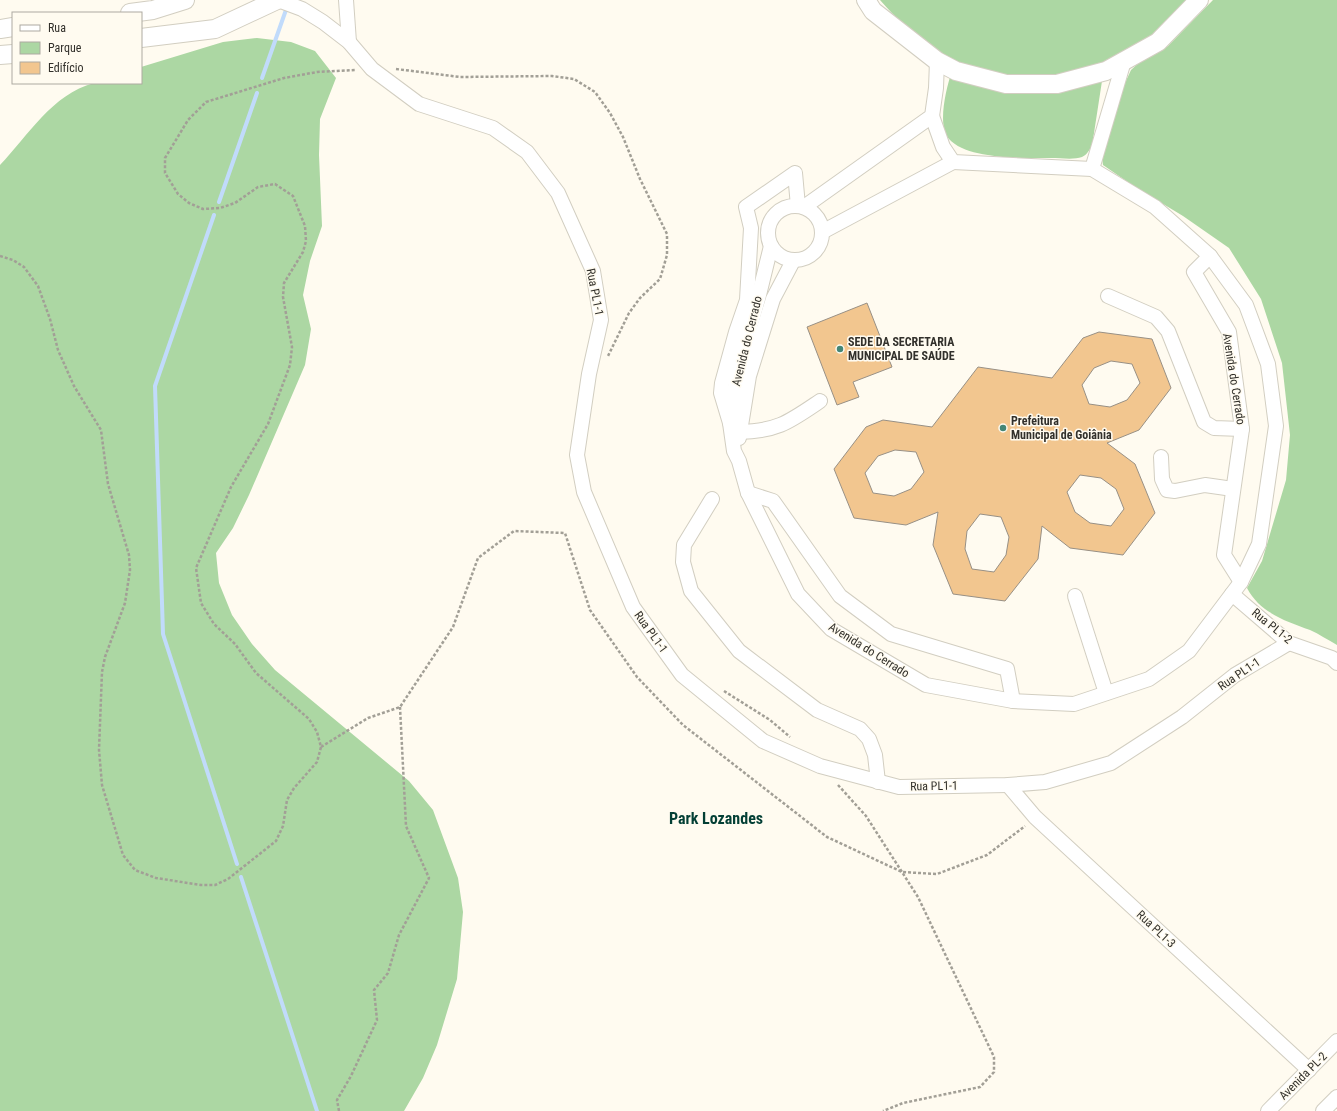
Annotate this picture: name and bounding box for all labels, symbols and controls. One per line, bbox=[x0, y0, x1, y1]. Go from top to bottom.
legend bbox=[12, 12, 142, 84]
text: Rua bbox=[48, 21, 66, 35]
text: Parque bbox=[48, 41, 82, 55]
text: Edifício bbox=[48, 61, 84, 75]
street label: Rua PL1-1 bbox=[584, 267, 606, 317]
street label: Avenida do Cerrado bbox=[729, 295, 765, 387]
street label: Avenida do Cerrado bbox=[1220, 332, 1248, 426]
place label: SEDE DA SECRETARIA MUNICIPAL DE SAÚDE bbox=[848, 335, 955, 363]
marker: SEDE DA SECRETARIA MUNICIPAL DE SAÚDE bbox=[835, 344, 845, 354]
place label: Prefeitura Municipal de Goiânia bbox=[1011, 414, 1112, 442]
marker: Prefeitura Municipal de Goiânia bbox=[998, 423, 1008, 433]
street label: Rua PL1-2 bbox=[1249, 606, 1295, 647]
street label: Rua PL1-1 bbox=[631, 609, 671, 655]
street label: Avenida do Cerrado bbox=[826, 620, 912, 680]
street label: Rua PL1-1 bbox=[1215, 655, 1263, 693]
street label: Rua PL1-1 bbox=[910, 779, 958, 793]
district label: Park Lozandes bbox=[669, 809, 763, 828]
street label: Rua PL1-3 bbox=[1134, 908, 1178, 950]
street label: Avenida PL-2 bbox=[1276, 1049, 1330, 1103]

